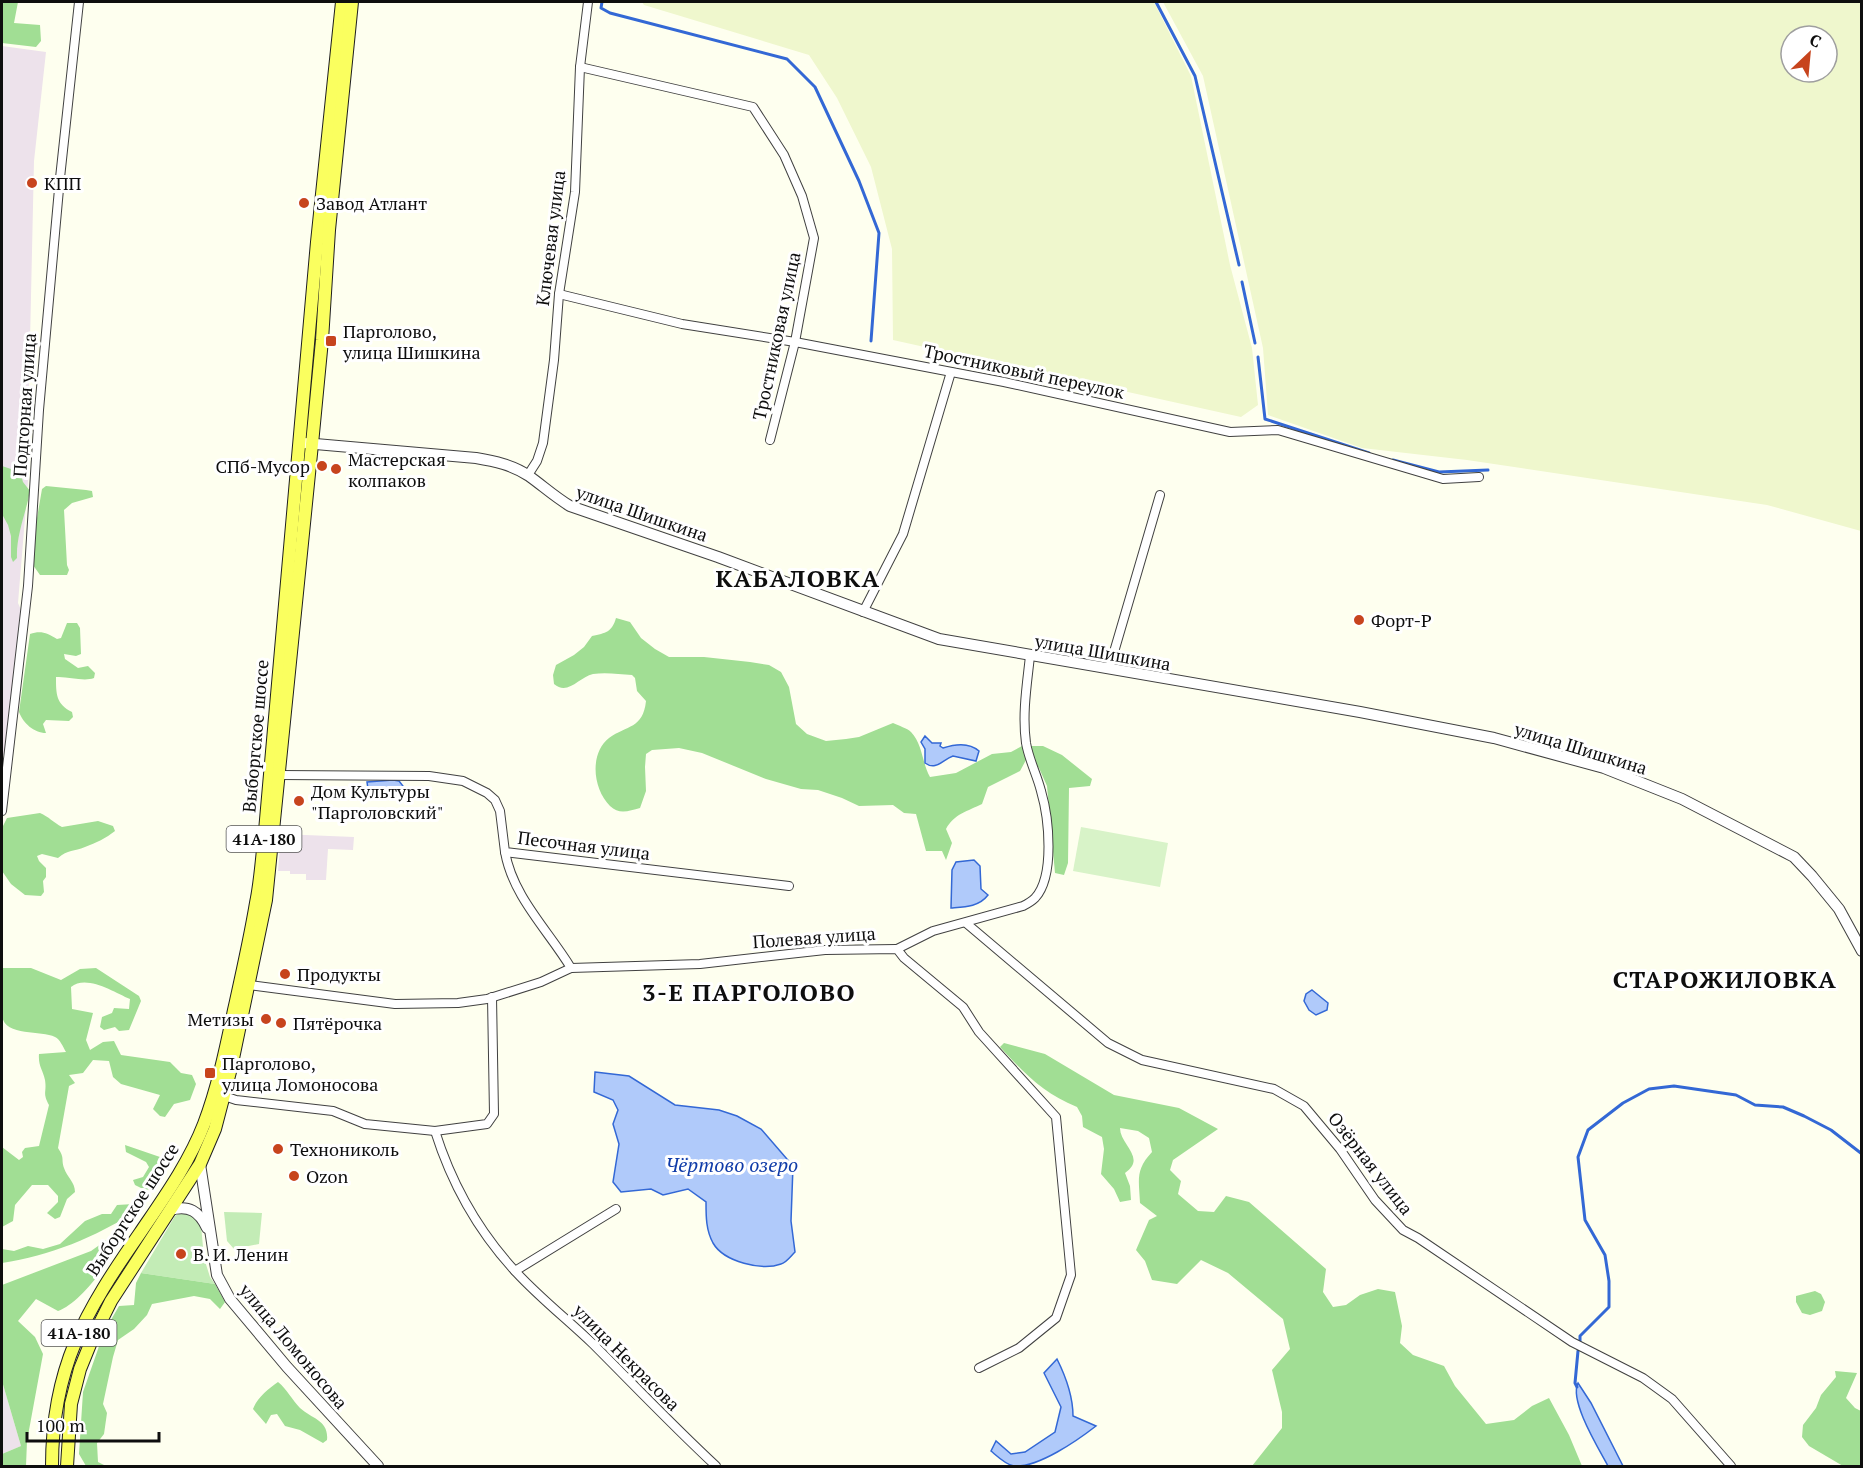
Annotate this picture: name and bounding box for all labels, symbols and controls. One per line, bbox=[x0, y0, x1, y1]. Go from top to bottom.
north arrow bbox=[1779, 24, 1839, 84]
text: С bbox=[1806, 28, 1825, 53]
street label: Ключевая улица bbox=[530, 169, 570, 307]
place label: КПП bbox=[44, 171, 82, 195]
marker: КПП bbox=[25, 176, 39, 190]
place label: Завод Атлант bbox=[316, 191, 427, 215]
marker: Завод Атлант bbox=[297, 196, 311, 210]
street label: Тростниковая улица bbox=[746, 250, 806, 422]
place label: Парголово, улица Шишкина bbox=[342, 319, 481, 364]
street label: Подгорная улица bbox=[7, 332, 41, 478]
marker: Парголово, улица Шишкина bbox=[324, 334, 338, 348]
street label: Тростниковый переулок bbox=[921, 338, 1127, 404]
place label: Мастерская колпаков bbox=[348, 447, 446, 492]
place label: СПб-Мусор bbox=[215, 454, 310, 478]
marker: СПб-Мусор bbox=[315, 459, 329, 473]
marker: Мастерская колпаков bbox=[329, 462, 343, 476]
street label: улица Шишкина bbox=[572, 479, 711, 547]
district label: КАБАЛОВКА bbox=[715, 562, 881, 594]
place label: Форт-Р bbox=[1371, 608, 1432, 632]
marker: Форт-Р bbox=[1352, 613, 1366, 627]
street label: улица Шишкина bbox=[1032, 628, 1173, 676]
street label: Выборгское шоссе bbox=[236, 658, 274, 814]
street label: улица Шишкина bbox=[1511, 716, 1650, 780]
place label: Дом Культуры "Парголовский" bbox=[311, 779, 444, 824]
marker: Дом Культуры "Парголовский" bbox=[292, 794, 306, 808]
street label: Песочная улица bbox=[516, 825, 652, 865]
road number: 41А-180 bbox=[226, 826, 302, 852]
street label: Полевая улица bbox=[752, 921, 876, 953]
place label: Продукты bbox=[297, 962, 381, 986]
district label: СТАРОЖИЛОВКА bbox=[1613, 963, 1837, 995]
marker: Продукты bbox=[278, 967, 292, 981]
district label: 3-Е ПАРГОЛОВО bbox=[642, 976, 856, 1008]
place label: Метизы bbox=[187, 1007, 254, 1031]
place label: Пятёрочка bbox=[293, 1011, 382, 1035]
marker: Метизы bbox=[259, 1012, 273, 1026]
marker: Пятёрочка bbox=[274, 1016, 288, 1030]
place label: Парголово, улица Ломоносова bbox=[221, 1051, 378, 1096]
marker: Парголово, улица Ломоносова bbox=[203, 1066, 217, 1080]
street label: Озёрная улица bbox=[1323, 1106, 1419, 1220]
place label: Технониколь bbox=[290, 1137, 399, 1161]
street label: Выборгское шоссе bbox=[80, 1138, 184, 1280]
marker: Технониколь bbox=[271, 1142, 285, 1156]
water label: Чёртово озеро bbox=[666, 1151, 798, 1178]
place label: Ozon bbox=[306, 1164, 349, 1188]
marker: Ozon bbox=[287, 1169, 301, 1183]
place label: В. И. Ленин bbox=[193, 1242, 289, 1266]
marker: В. И. Ленин bbox=[174, 1247, 188, 1261]
street label: улица Ломоносова bbox=[234, 1278, 353, 1414]
street label: улица Некрасова bbox=[568, 1298, 686, 1416]
road number: 41А-180 bbox=[42, 1320, 116, 1346]
scale bar bbox=[27, 1405, 159, 1443]
text: 100 m bbox=[36, 1413, 85, 1437]

